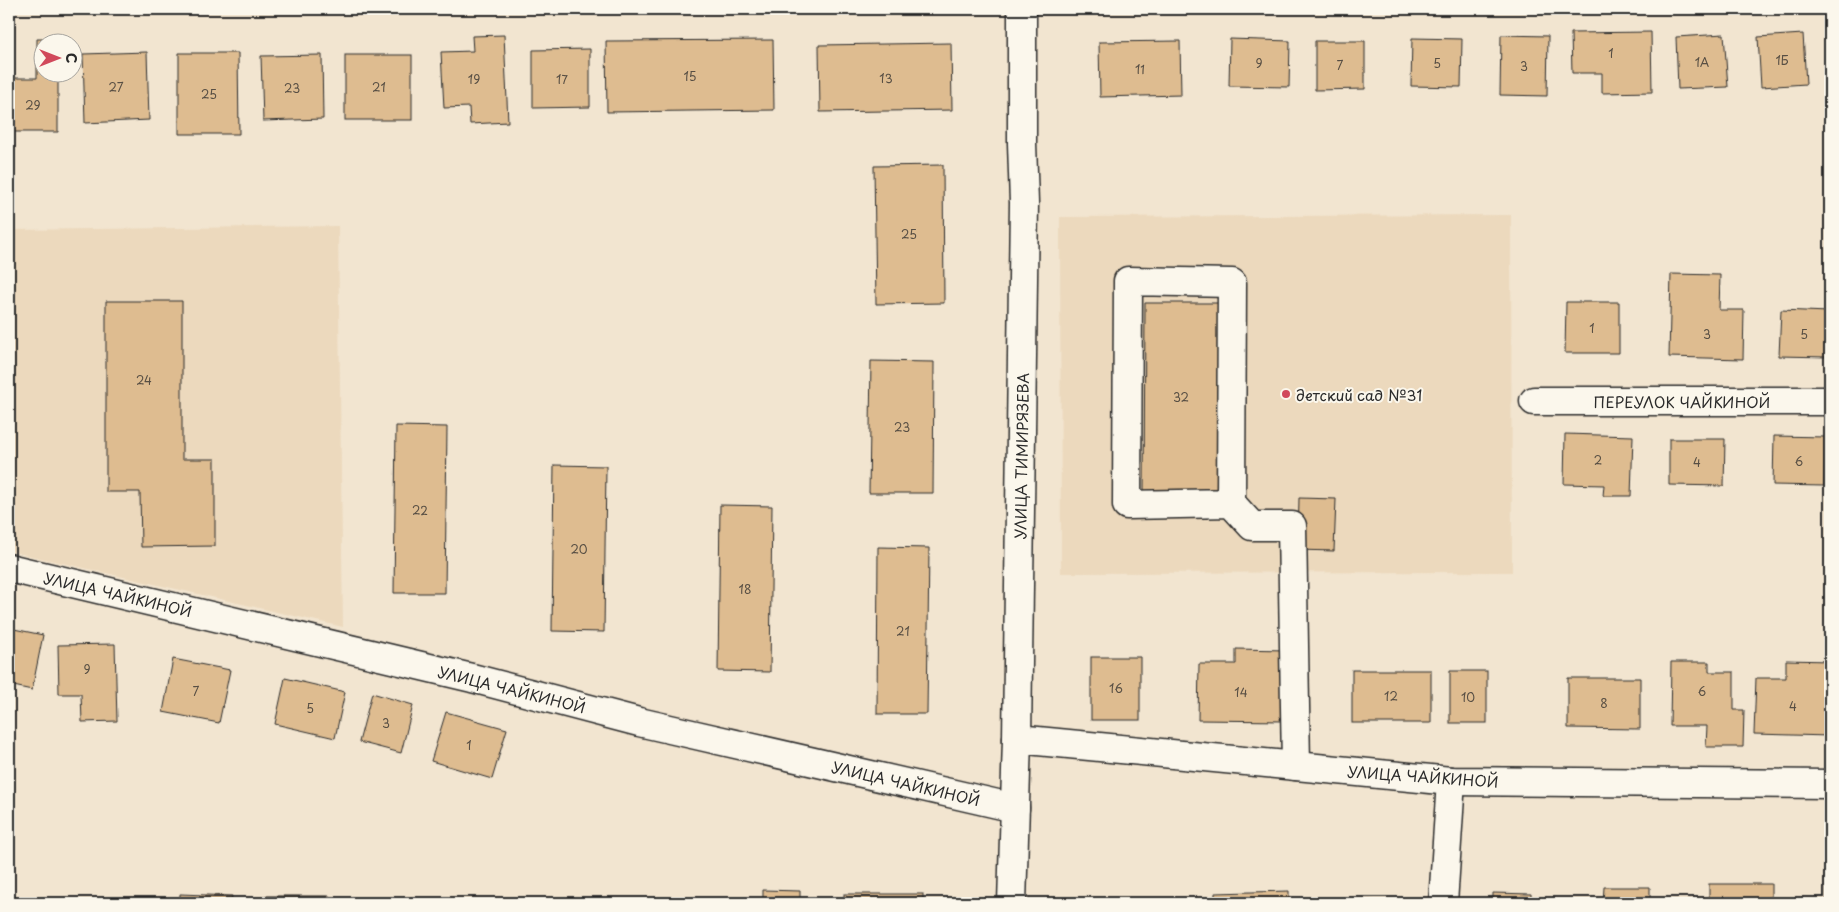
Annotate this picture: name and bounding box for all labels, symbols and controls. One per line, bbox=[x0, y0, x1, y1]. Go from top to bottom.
north arrow bbox=[32, 32, 82, 82]
house number: 1 bbox=[1608, 44, 1614, 62]
house number: 1Б bbox=[1775, 51, 1789, 69]
text: С bbox=[61, 53, 82, 63]
house number: 1А bbox=[1695, 53, 1709, 71]
house number: 9 bbox=[1255, 54, 1263, 72]
house number: 5 bbox=[1433, 54, 1441, 72]
house number: 7 bbox=[1337, 56, 1344, 74]
house number: 3 bbox=[1520, 57, 1528, 75]
house number: 11 bbox=[1135, 60, 1145, 78]
house number: 15 bbox=[683, 67, 697, 85]
house number: 13 bbox=[879, 69, 893, 87]
house number: 19 bbox=[468, 70, 480, 88]
house number: 17 bbox=[556, 70, 568, 88]
house number: 27 bbox=[109, 78, 124, 96]
house number: 21 bbox=[372, 78, 386, 96]
house number: 23 bbox=[284, 79, 300, 97]
house number: 25 bbox=[201, 85, 217, 103]
house number: 29 bbox=[25, 96, 41, 114]
house number: 25 bbox=[901, 225, 917, 243]
house number: 1 bbox=[1589, 319, 1595, 337]
house number: 3 bbox=[1703, 325, 1711, 343]
house number: 5 bbox=[1800, 325, 1808, 343]
house number: 24 bbox=[136, 371, 152, 389]
street label: УЛИЦА ТИМИРЯЗЕВА bbox=[1008, 373, 1034, 539]
place label: детский сад №31 bbox=[1296, 383, 1422, 406]
house number: 32 bbox=[1173, 388, 1189, 406]
marker: детский сад №31 bbox=[1280, 388, 1292, 400]
street label: ПЕРЕУЛОК ЧАЙКИНОЙ bbox=[1594, 390, 1770, 413]
house number: 23 bbox=[894, 418, 910, 436]
house number: 2 bbox=[1594, 451, 1602, 469]
house number: 6 bbox=[1795, 452, 1803, 470]
house number: 4 bbox=[1693, 453, 1701, 471]
house number: 22 bbox=[412, 501, 428, 519]
house number: 20 bbox=[570, 540, 588, 558]
street label: УЛИЦА ЧАЙКИНОЙ bbox=[42, 566, 194, 622]
house number: 18 bbox=[739, 580, 751, 598]
house number: 21 bbox=[896, 622, 910, 640]
house number: 9 bbox=[83, 660, 91, 678]
street label: УЛИЦА ЧАЙКИНОЙ bbox=[436, 660, 588, 718]
house number: 16 bbox=[1109, 679, 1123, 697]
house number: 7 bbox=[193, 682, 200, 700]
house number: 6 bbox=[1698, 682, 1706, 700]
house number: 14 bbox=[1234, 683, 1248, 701]
house number: 12 bbox=[1384, 687, 1398, 705]
house number: 10 bbox=[1461, 688, 1475, 706]
house number: 8 bbox=[1600, 694, 1608, 712]
house number: 4 bbox=[1789, 697, 1797, 715]
house number: 5 bbox=[306, 699, 314, 717]
house number: 3 bbox=[382, 714, 390, 732]
house number: 1 bbox=[466, 736, 472, 754]
street label: УЛИЦА ЧАЙКИНОЙ bbox=[830, 755, 982, 811]
street label: УЛИЦА ЧАЙКИНОЙ bbox=[1347, 759, 1499, 793]

